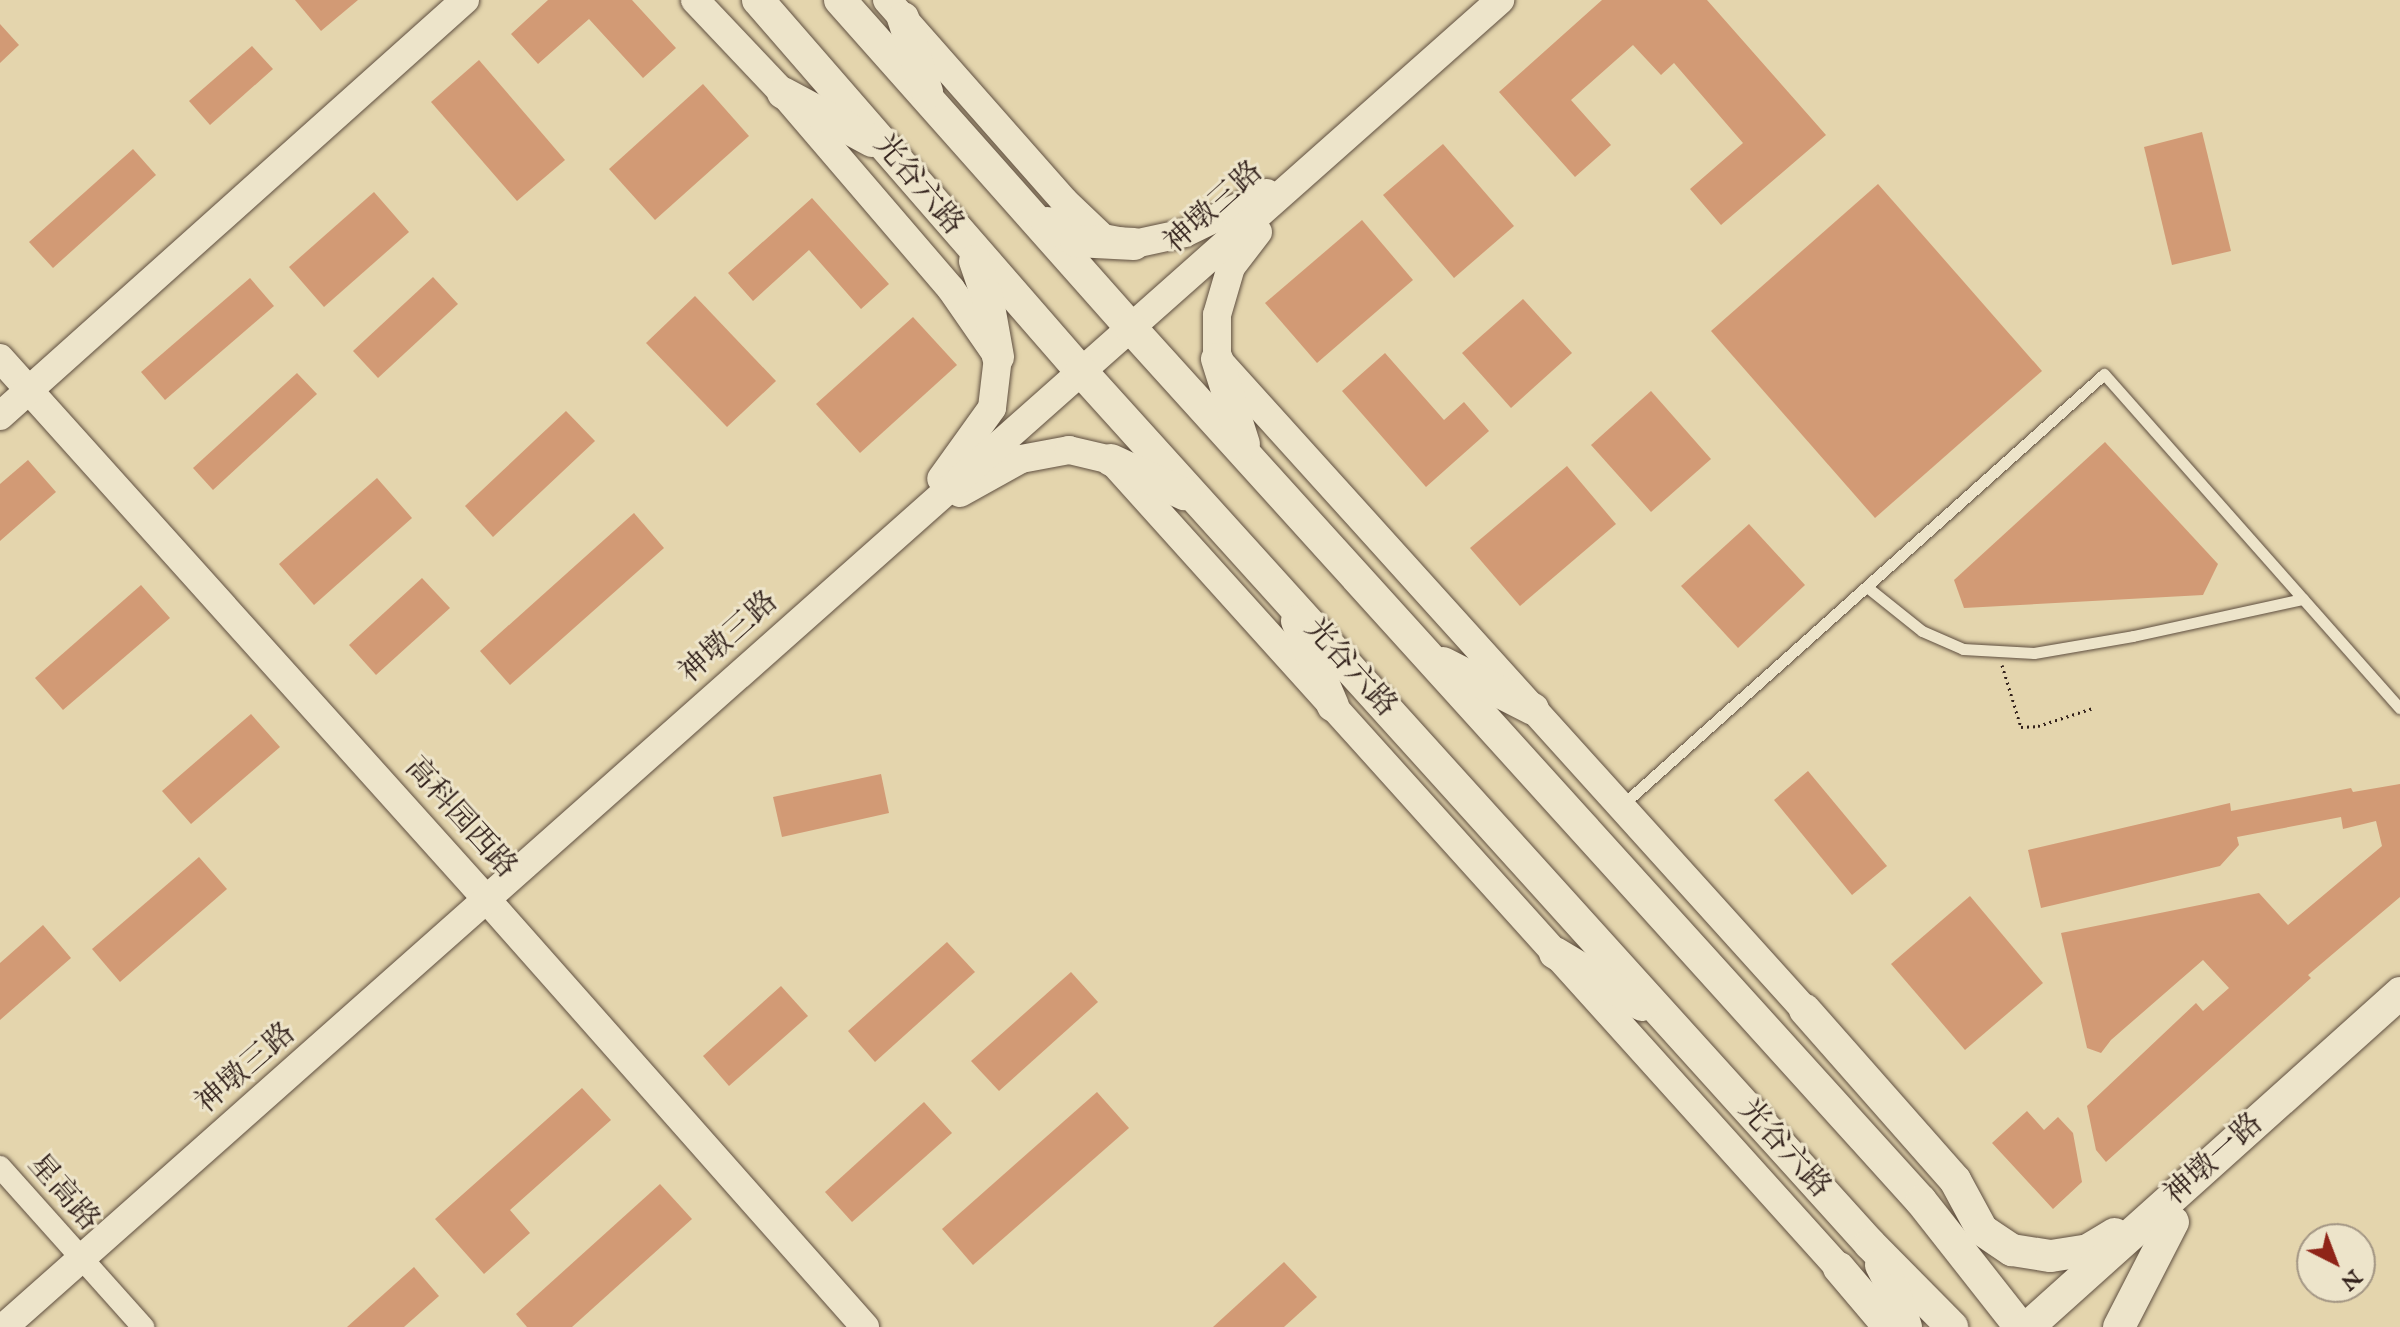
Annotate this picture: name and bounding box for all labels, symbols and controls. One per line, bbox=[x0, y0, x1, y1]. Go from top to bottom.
street label: 光谷六路 bbox=[866, 127, 970, 243]
street label: 神墩三路 bbox=[1157, 154, 1271, 262]
street label: 神墩三路 bbox=[672, 584, 786, 692]
street label: 光谷六路 bbox=[1296, 611, 1404, 725]
street label: 高科园西路 bbox=[396, 750, 524, 886]
street label: 神墩三路 bbox=[189, 1016, 303, 1122]
street label: 光谷六路 bbox=[1730, 1092, 1838, 1206]
street label: 神墩一路 bbox=[2157, 1106, 2271, 1214]
street label: 星高路 bbox=[20, 1147, 106, 1239]
north arrow bbox=[2296, 1223, 2376, 1303]
text: N bbox=[2334, 1263, 2367, 1296]

